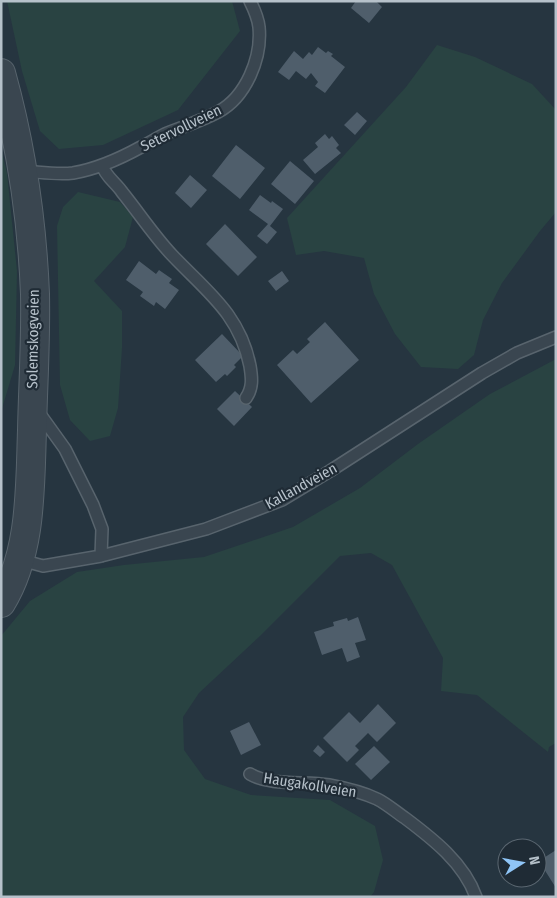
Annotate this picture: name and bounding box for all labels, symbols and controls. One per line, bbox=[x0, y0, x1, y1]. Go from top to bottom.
street label: Setervollveien bbox=[138, 101, 224, 155]
street label: Solemskogveien bbox=[23, 289, 43, 389]
street label: Kallandveien bbox=[262, 459, 340, 513]
street label: Haugakollveien bbox=[262, 769, 358, 801]
north arrow bbox=[497, 838, 547, 888]
text: N bbox=[525, 855, 543, 866]

